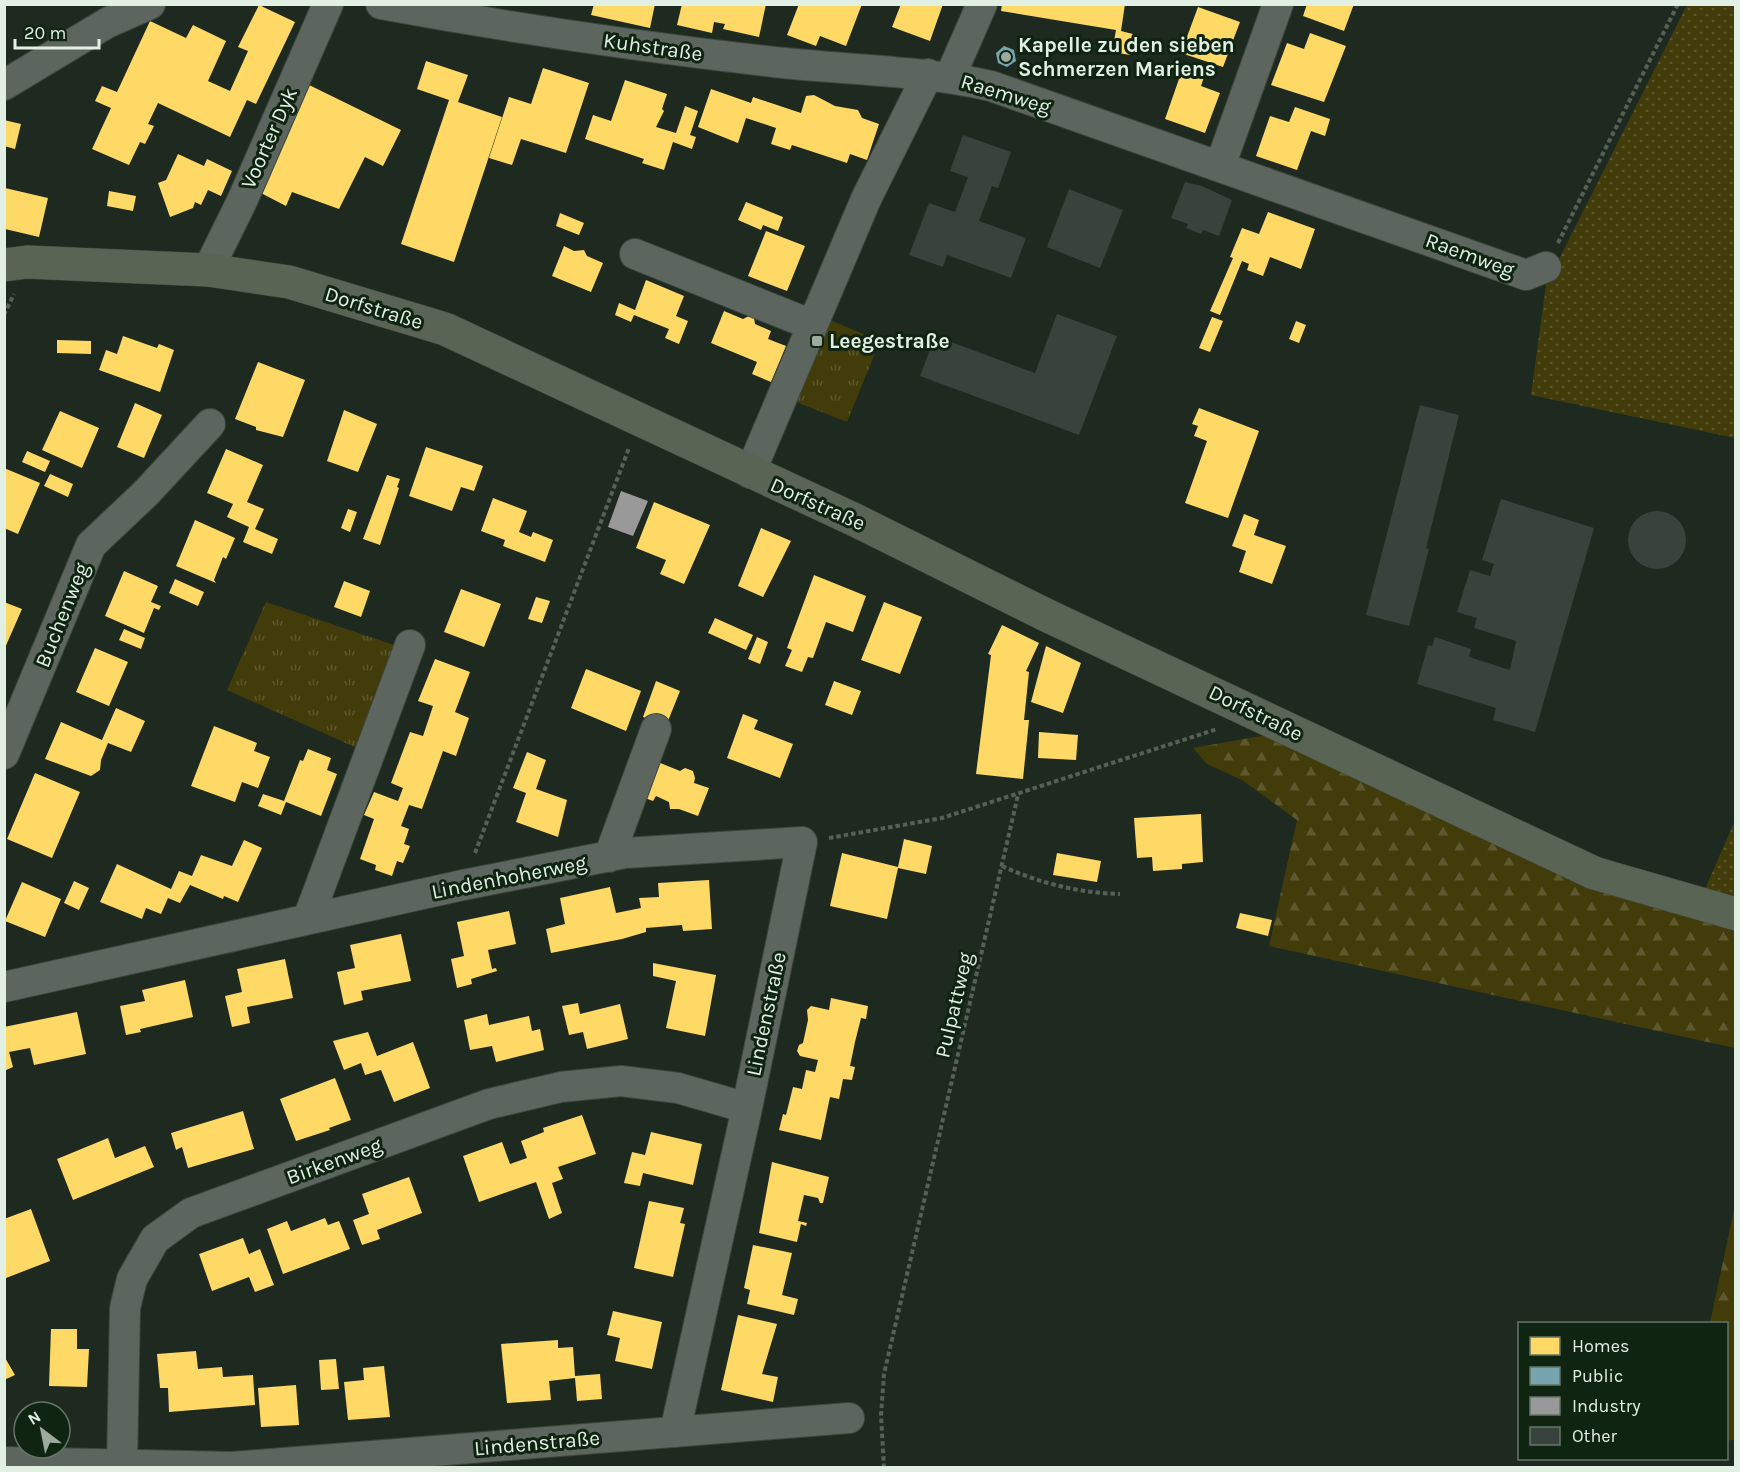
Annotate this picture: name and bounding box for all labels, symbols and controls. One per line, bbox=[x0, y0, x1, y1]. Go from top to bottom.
scale bar bbox=[15, 12, 99, 50]
text: 20 m bbox=[24, 22, 66, 44]
street label: Kuhstraße bbox=[602, 28, 704, 66]
place label: Kapelle zu den sieben Schmerzen Mariens bbox=[1018, 33, 1235, 81]
marker: Kapelle zu den sieben Schmerzen Mariens bbox=[999, 50, 1013, 64]
street label: Raemweg bbox=[958, 69, 1054, 119]
street label: Voorter Dyk bbox=[236, 83, 302, 192]
street label: Raemweg bbox=[1422, 228, 1518, 282]
street label: Dorfstraße bbox=[322, 282, 426, 334]
place label: Leegestraße bbox=[829, 329, 950, 353]
marker: Leegestraße bbox=[810, 334, 824, 348]
street label: Dorfstraße bbox=[767, 472, 869, 536]
street label: Buchenweg bbox=[30, 559, 94, 671]
street label: Dorfstraße bbox=[1205, 680, 1307, 746]
street label: Lindenhoherweg bbox=[429, 850, 589, 904]
street label: Lindenstraße bbox=[741, 950, 791, 1078]
street label: Pulpattweg bbox=[930, 950, 978, 1060]
street label: Birkenweg bbox=[283, 1133, 385, 1189]
legend bbox=[1518, 1322, 1728, 1460]
text: Homes bbox=[1572, 1335, 1629, 1357]
text: Public bbox=[1572, 1365, 1623, 1387]
text: Industry bbox=[1572, 1395, 1641, 1417]
north arrow bbox=[12, 1400, 72, 1460]
text: N bbox=[24, 1407, 44, 1429]
text: Other bbox=[1572, 1425, 1617, 1447]
street label: Lindenstraße bbox=[473, 1426, 601, 1460]

